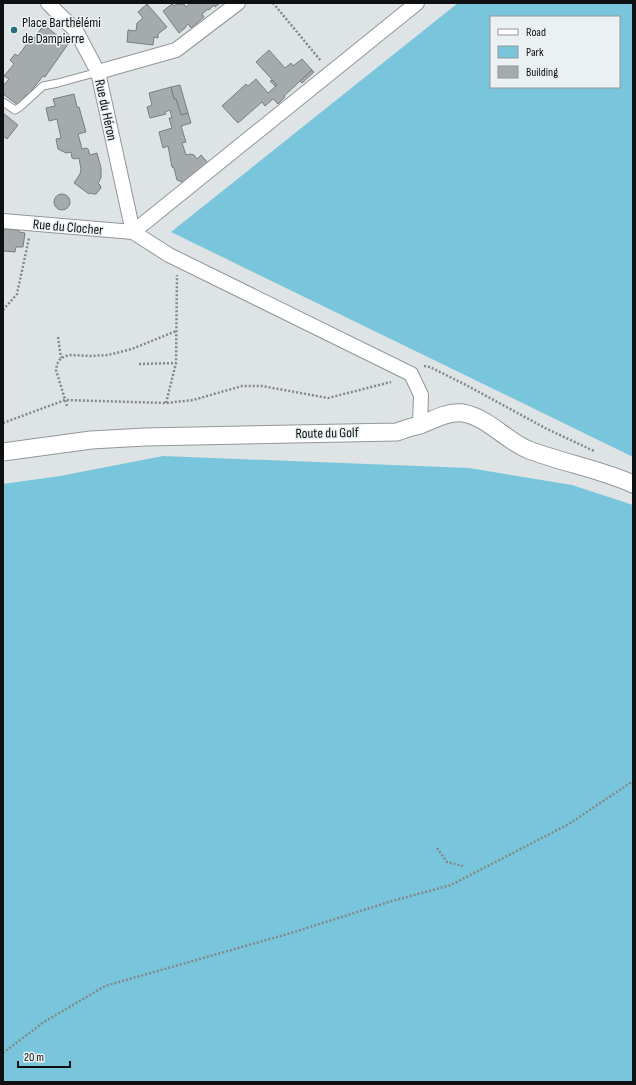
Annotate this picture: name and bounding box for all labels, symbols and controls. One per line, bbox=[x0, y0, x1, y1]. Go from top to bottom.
place label: Place Barthélémi de Dampierre bbox=[22, 14, 101, 47]
legend bbox=[490, 16, 620, 88]
marker: Place Barthélémi de Dampierre bbox=[9, 25, 19, 35]
text: Road bbox=[526, 25, 546, 40]
text: Park bbox=[526, 45, 544, 60]
text: Building bbox=[526, 65, 558, 80]
street label: Rue du Héron bbox=[91, 78, 121, 142]
street label: Rue du Clocher bbox=[32, 215, 104, 239]
street label: Route du Golf bbox=[295, 424, 360, 442]
scale bar bbox=[18, 1043, 70, 1069]
text: 20 m bbox=[24, 1050, 44, 1065]

